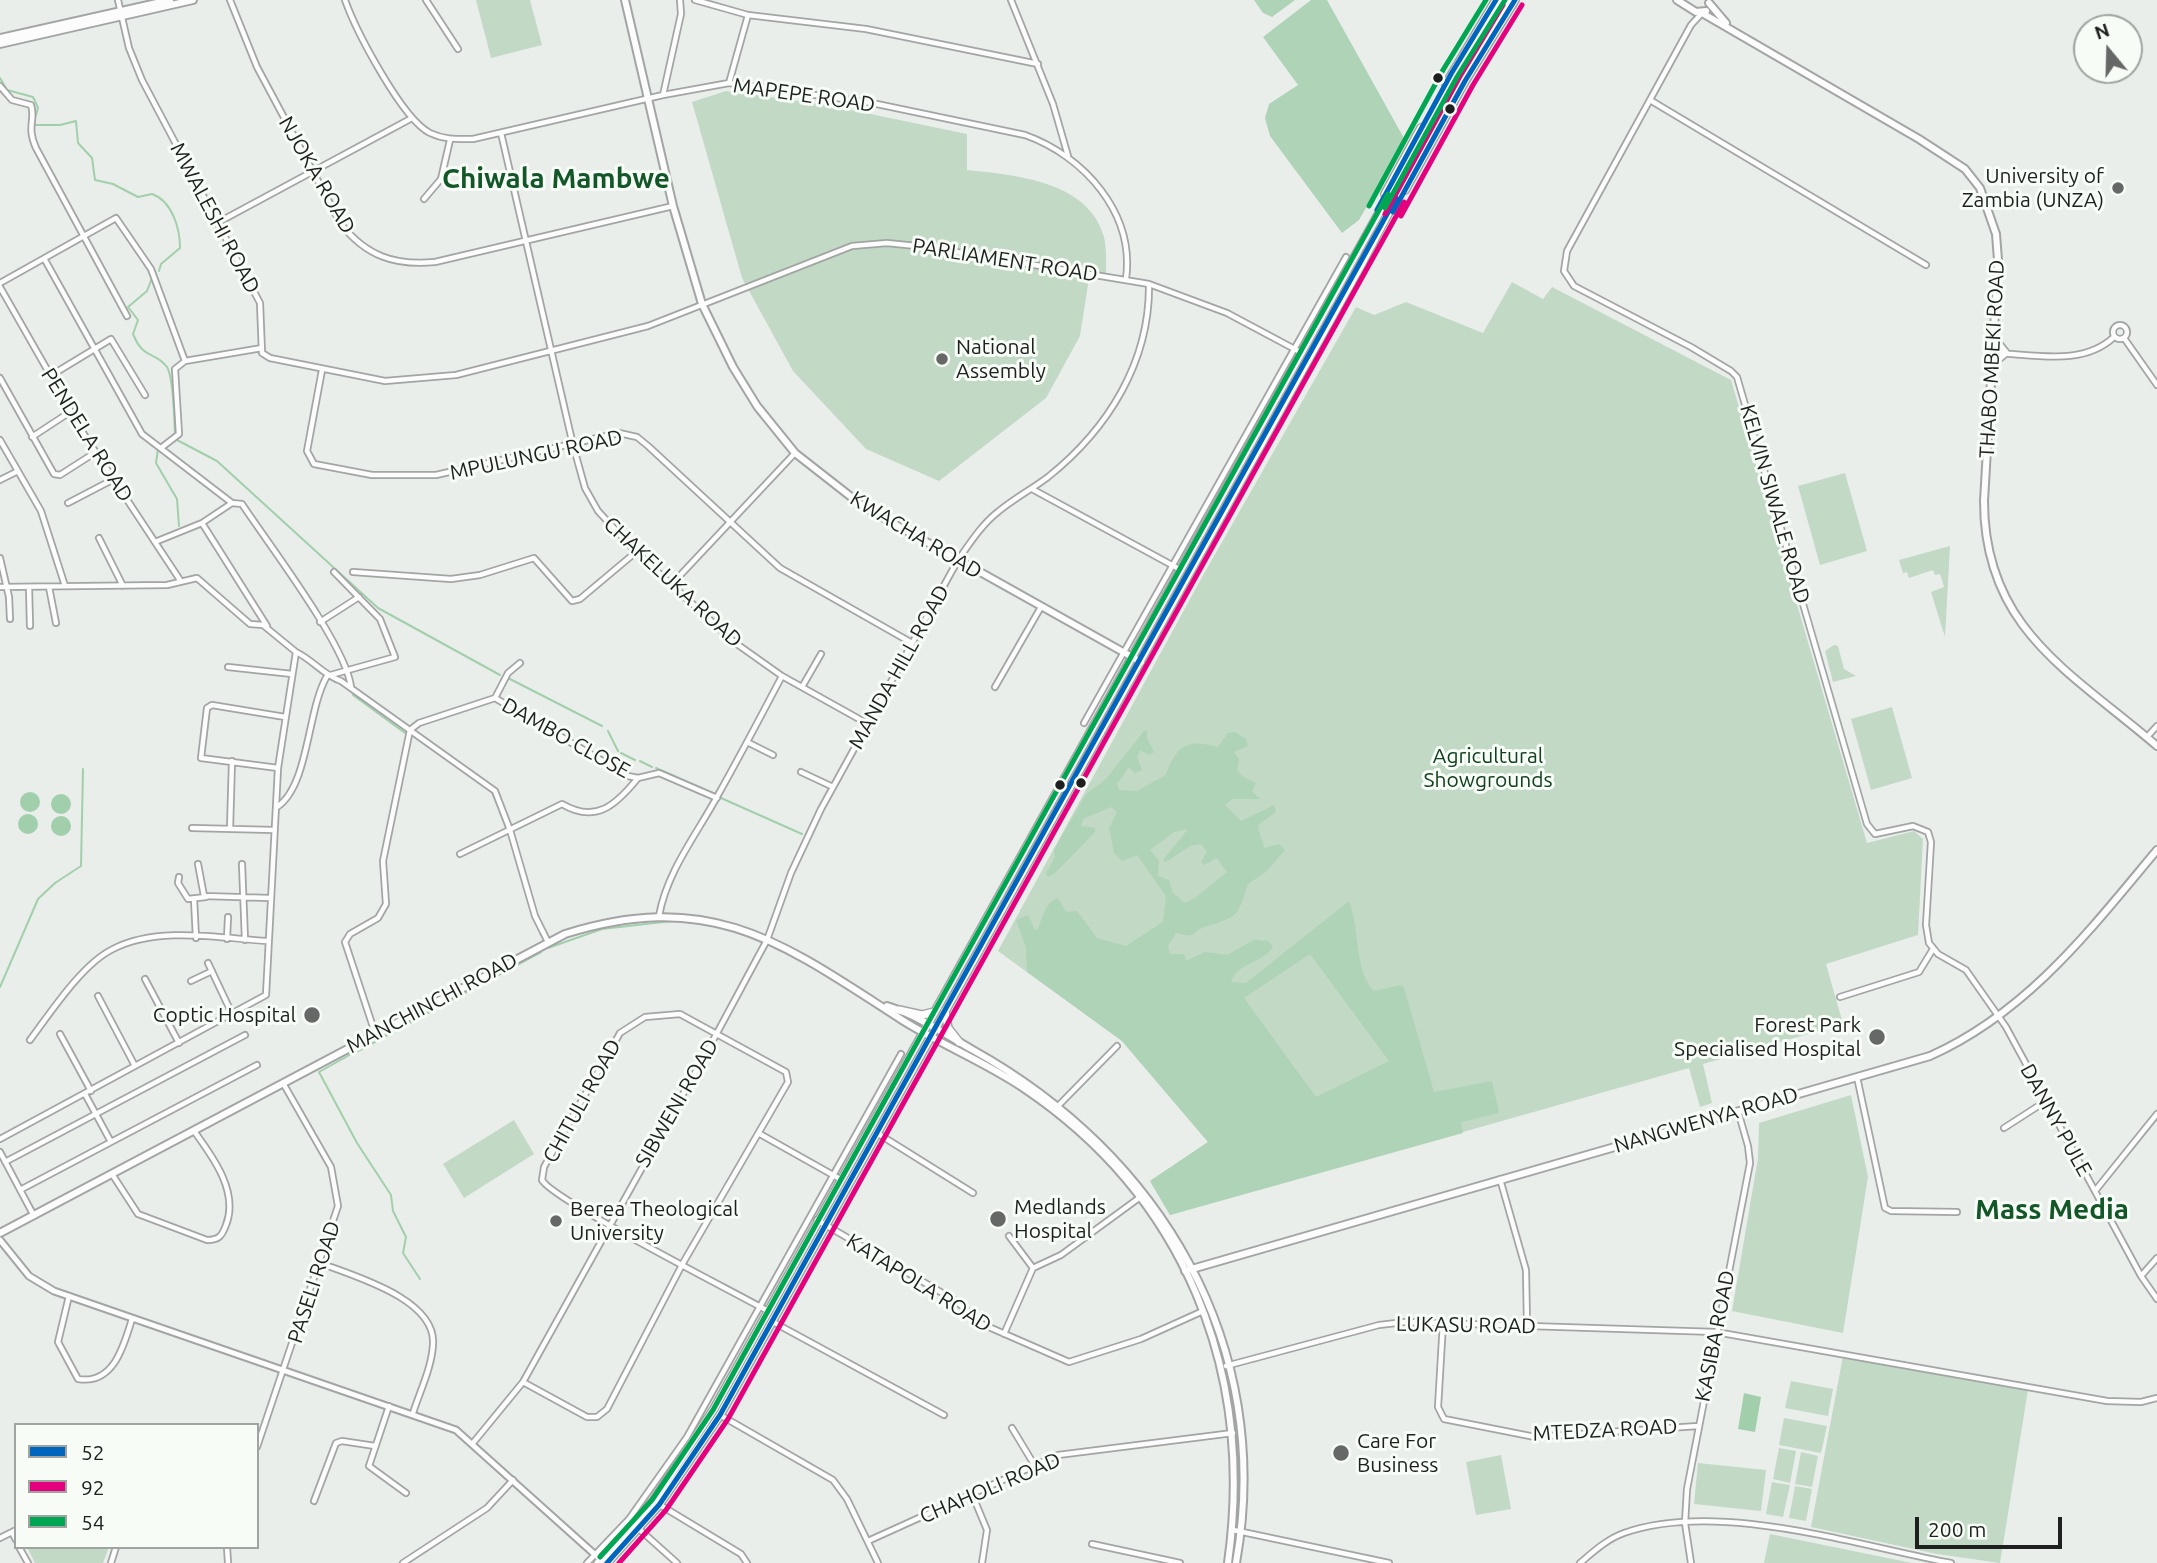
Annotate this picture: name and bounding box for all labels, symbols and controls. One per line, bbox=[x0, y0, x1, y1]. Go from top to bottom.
north arrow bbox=[2073, 14, 2143, 84]
text: N bbox=[2092, 18, 2112, 44]
unlabelled marker bbox=[1431, 71, 1445, 85]
street label: MAPEPE ROAD bbox=[731, 73, 877, 117]
unlabelled marker bbox=[1443, 102, 1457, 116]
street label: NJOKA ROAD bbox=[273, 112, 361, 238]
street label: MWALESHI ROAD bbox=[165, 138, 265, 298]
district label: Chiwala Mambwe bbox=[442, 162, 670, 196]
place label: University of Zambia (UNZA) bbox=[1962, 163, 2104, 213]
marker: University of Zambia (UNZA) bbox=[2110, 180, 2126, 196]
street label: PARLIAMENT ROAD bbox=[911, 233, 1099, 287]
street label: THABO MBEKI ROAD bbox=[1974, 259, 2010, 459]
place label: National Assembly bbox=[956, 334, 1046, 384]
marker: National Assembly bbox=[934, 351, 950, 367]
street label: PENDELA ROAD bbox=[36, 363, 138, 507]
street label: KELVIN SIWALE ROAD bbox=[1734, 402, 1816, 606]
street label: MPULUNGU ROAD bbox=[447, 424, 625, 486]
street label: KWACHA ROAD bbox=[846, 486, 986, 584]
street label: CHAKELUKA ROAD bbox=[599, 511, 747, 653]
street label: MANDA HILL ROAD bbox=[843, 581, 955, 753]
street label: DAMBO CLOSE bbox=[497, 692, 635, 784]
park label: Agricultural Showgrounds bbox=[1423, 743, 1553, 793]
unlabelled marker bbox=[1074, 776, 1088, 790]
unlabelled marker bbox=[1053, 778, 1067, 792]
street label: MANCHINCHI ROAD bbox=[342, 947, 522, 1059]
place label: Coptic Hospital bbox=[153, 1002, 296, 1028]
marker: Coptic Hospital bbox=[302, 1005, 322, 1025]
place label: Forest Park Specialised Hospital bbox=[1674, 1012, 1861, 1062]
marker: Forest Park Specialised Hospital bbox=[1867, 1027, 1887, 1047]
street label: SIBWENI ROAD bbox=[630, 1034, 724, 1172]
street label: CHITULI ROAD bbox=[538, 1035, 626, 1167]
street label: DANNY PULE bbox=[2015, 1059, 2097, 1181]
street label: NANGWENYA ROAD bbox=[1611, 1082, 1801, 1158]
district label: Mass Media bbox=[1975, 1193, 2129, 1227]
place label: Medlands Hospital bbox=[1014, 1194, 1106, 1244]
place label: Berea Theological University bbox=[570, 1196, 739, 1246]
marker: Medlands Hospital bbox=[988, 1209, 1008, 1229]
marker: Berea Theological University bbox=[548, 1213, 564, 1229]
street label: PASELI ROAD bbox=[282, 1218, 346, 1346]
street label: KATAPOLA ROAD bbox=[842, 1228, 996, 1338]
street label: KASIBA ROAD bbox=[1690, 1268, 1740, 1404]
street label: LUKASU ROAD bbox=[1396, 1311, 1536, 1339]
street label: MTEDZA ROAD bbox=[1532, 1414, 1678, 1446]
legend bbox=[14, 1423, 259, 1549]
place label: Care For Business bbox=[1357, 1428, 1438, 1478]
text: 52 bbox=[81, 1440, 105, 1464]
marker: Care For Business bbox=[1331, 1443, 1351, 1463]
street label: CHAHOLI ROAD bbox=[916, 1447, 1064, 1529]
text: 92 bbox=[81, 1475, 105, 1499]
scale bar bbox=[1919, 1504, 2066, 1548]
text: 54 bbox=[81, 1510, 105, 1534]
text: 200 m bbox=[1928, 1517, 1986, 1541]

